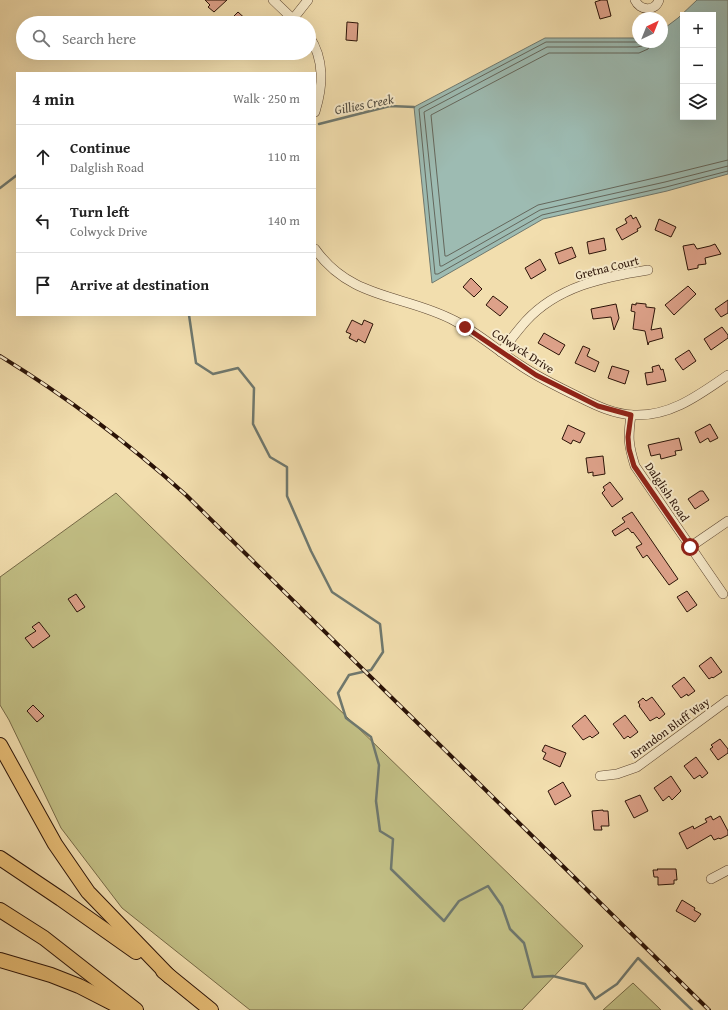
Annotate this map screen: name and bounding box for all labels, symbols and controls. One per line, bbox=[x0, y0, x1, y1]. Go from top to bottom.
north arrow bbox=[632, 12, 668, 48]
map controls bbox=[680, 12, 716, 120]
button: + bbox=[680, 12, 716, 48]
search box bbox=[16, 16, 316, 60]
icon: search bbox=[30, 27, 52, 49]
text: Search here bbox=[62, 28, 136, 49]
button: − bbox=[680, 48, 716, 84]
button: layers bbox=[680, 84, 716, 120]
text: 4 min bbox=[32, 86, 74, 111]
text: Walk · 250 m bbox=[233, 89, 300, 108]
water label: Gillies Creek bbox=[333, 89, 395, 120]
text: Continue bbox=[70, 137, 131, 158]
icon: ahead bbox=[32, 146, 54, 168]
text: 110 m bbox=[268, 147, 300, 166]
text: Dalglish Road bbox=[70, 158, 144, 177]
text: Turn left bbox=[70, 201, 129, 222]
icon: left bbox=[32, 210, 54, 232]
text: 140 m bbox=[268, 211, 300, 230]
text: Colwyck Drive bbox=[70, 222, 147, 241]
street label: Gretna Court bbox=[573, 251, 641, 284]
icon: arrive bbox=[32, 274, 54, 296]
text: Arrive at destination bbox=[70, 274, 209, 295]
route end bbox=[456, 318, 474, 336]
street label: Colwyck Drive bbox=[489, 324, 558, 377]
street label: Dalglish Road bbox=[641, 459, 694, 525]
route start bbox=[681, 538, 699, 556]
street label: Brandon Bluff Way bbox=[627, 693, 713, 762]

